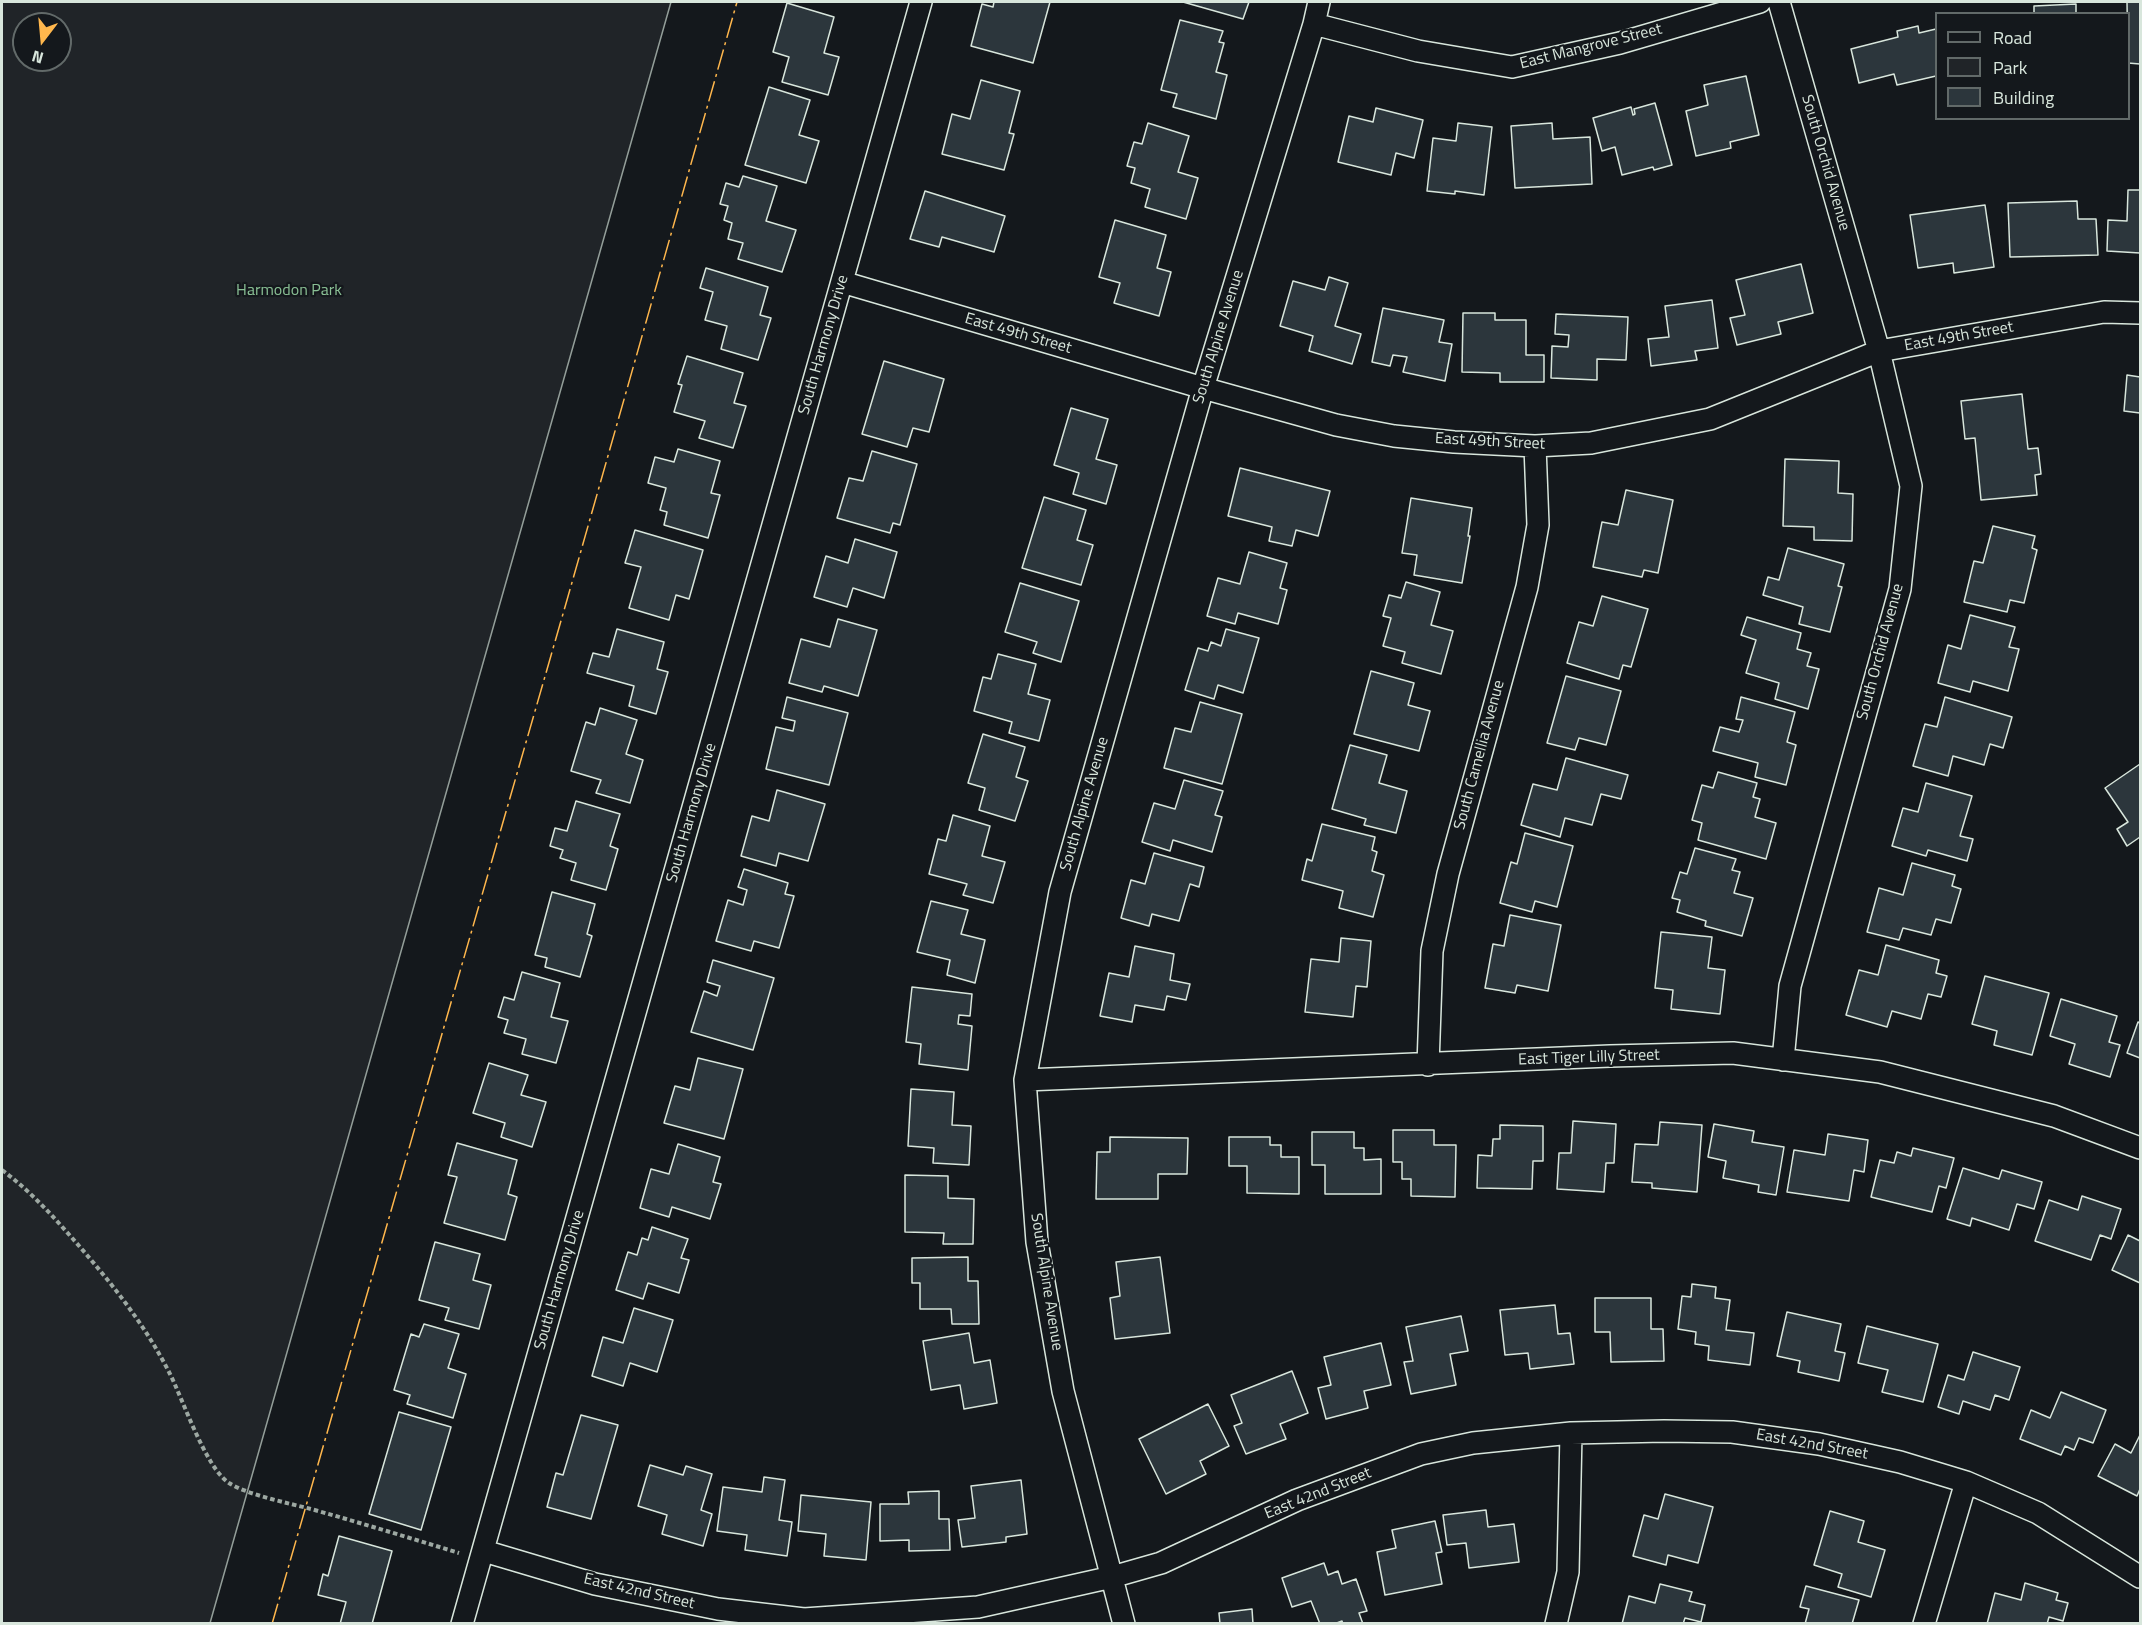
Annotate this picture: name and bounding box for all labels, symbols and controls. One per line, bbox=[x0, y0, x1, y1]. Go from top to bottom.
north arrow bbox=[12, 12, 72, 72]
legend bbox=[1935, 12, 2130, 120]
street label: East Mangrove Street bbox=[1518, 20, 1664, 74]
text: Road bbox=[1993, 24, 2032, 51]
text: N bbox=[29, 44, 46, 70]
text: Park bbox=[1993, 54, 2027, 81]
text: Building bbox=[1993, 84, 2054, 111]
street label: South Orchid Avenue bbox=[1796, 93, 1854, 233]
street label: South Alpine Avenue bbox=[1190, 268, 1248, 406]
street label: South Harmony Drive bbox=[795, 273, 853, 417]
park label: Harmodon Park bbox=[236, 281, 342, 301]
street label: East 49th Street bbox=[962, 310, 1074, 358]
street label: East 49th Street bbox=[1903, 318, 2015, 356]
street label: East 49th Street bbox=[1434, 430, 1546, 454]
street label: South Orchid Avenue bbox=[1854, 582, 1908, 722]
street label: South Camellia Avenue bbox=[1451, 678, 1509, 832]
street label: South Alpine Avenue bbox=[1057, 735, 1113, 873]
street label: South Harmony Drive bbox=[663, 741, 721, 885]
street label: East Tiger Lilly Street bbox=[1518, 1046, 1660, 1070]
street label: South Harmony Drive bbox=[531, 1208, 589, 1352]
street label: South Alpine Avenue bbox=[1026, 1212, 1066, 1352]
street label: East 42nd Street bbox=[1755, 1426, 1869, 1464]
street label: East 42nd Street bbox=[1262, 1464, 1374, 1524]
street label: East 42nd Street bbox=[582, 1570, 696, 1614]

